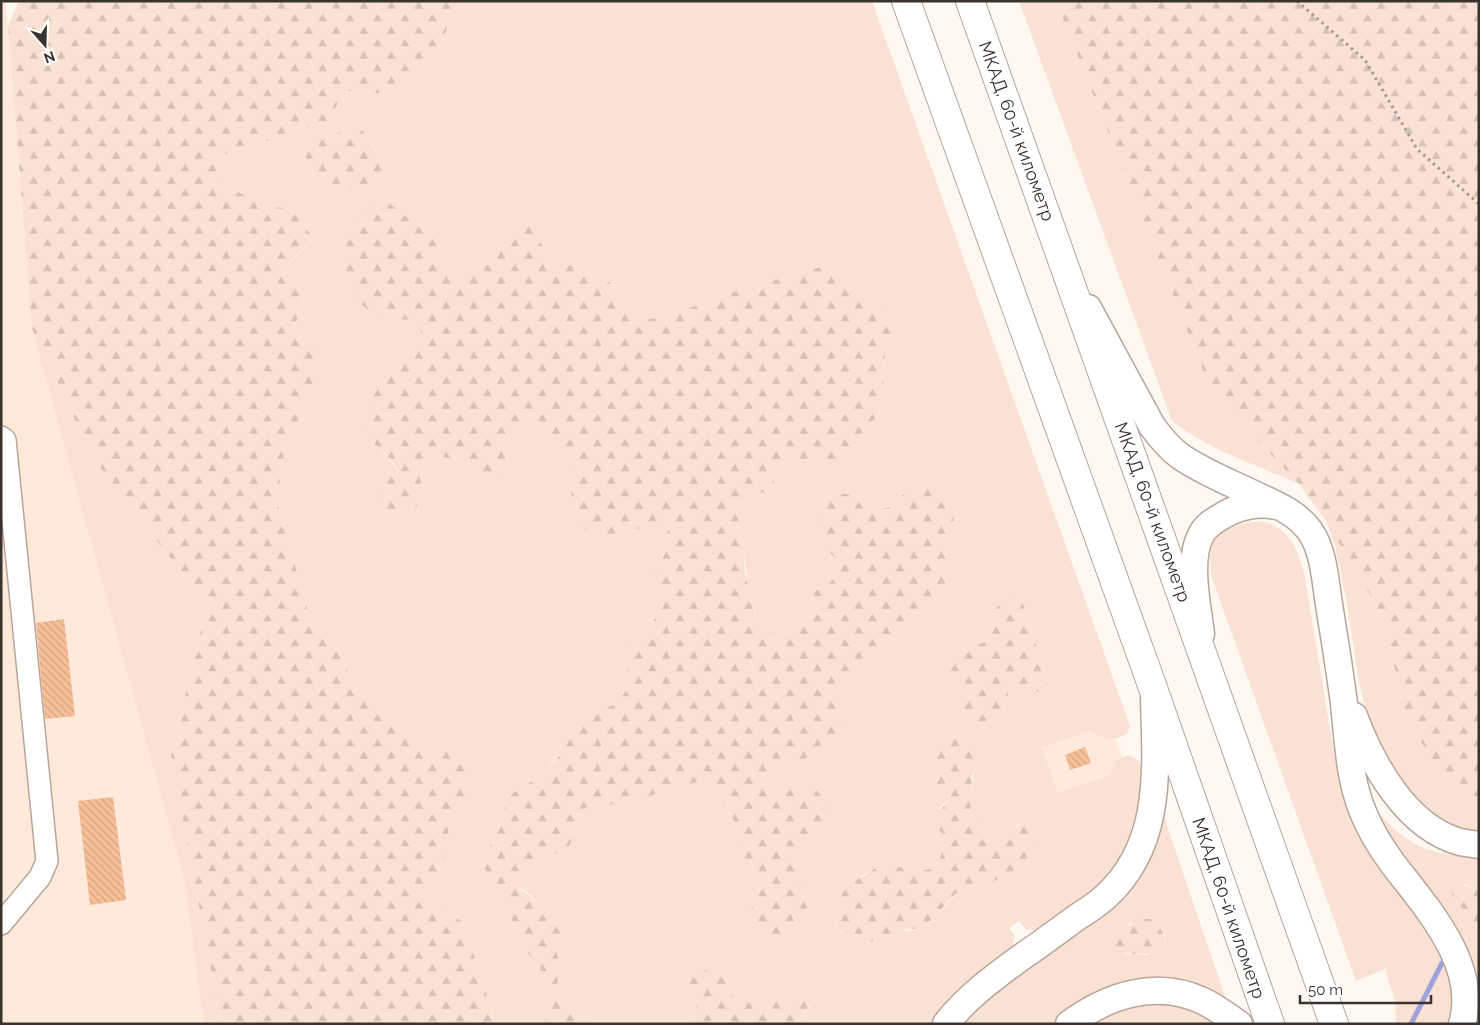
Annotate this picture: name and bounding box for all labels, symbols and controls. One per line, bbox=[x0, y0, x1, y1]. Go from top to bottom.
north arrow bbox=[20, 20, 70, 70]
street label: МКАД, 60-й километр bbox=[975, 38, 1059, 224]
text: N bbox=[42, 48, 57, 67]
street label: МКАД, 60-й километр bbox=[1111, 419, 1195, 605]
street label: МКАД, 60-й километр bbox=[1188, 815, 1270, 1001]
scale bar bbox=[1300, 972, 1431, 1004]
text: 50 m bbox=[1308, 981, 1343, 999]

